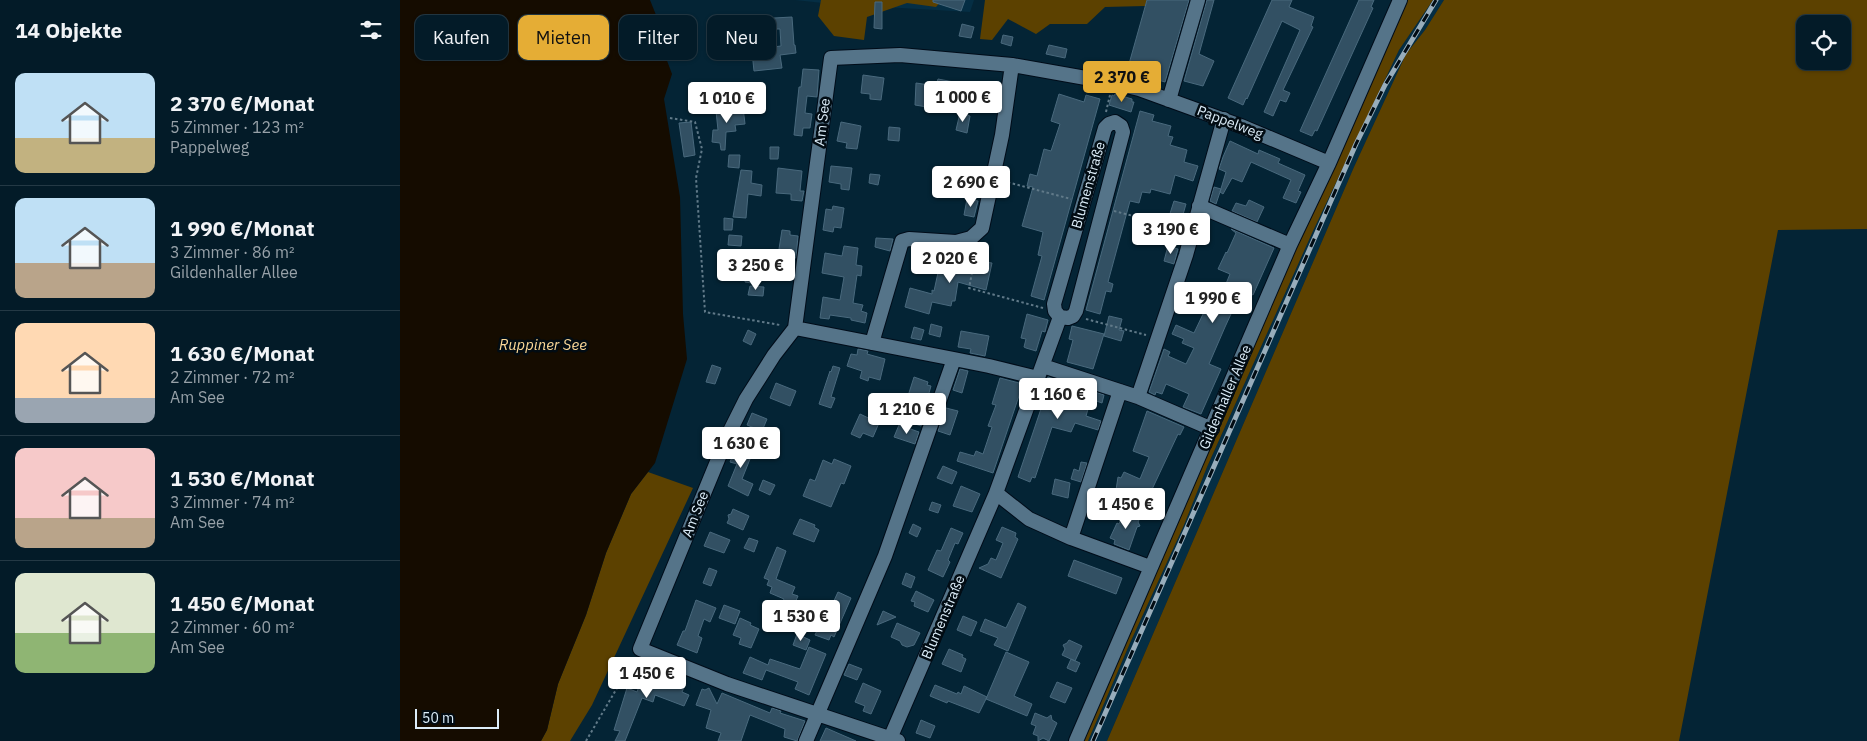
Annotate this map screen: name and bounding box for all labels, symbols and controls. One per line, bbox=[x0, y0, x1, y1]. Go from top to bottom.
chip: Kaufen bbox=[415, 15, 508, 60]
chip: Mieten bbox=[518, 15, 609, 60]
chip: Filter bbox=[619, 15, 697, 60]
chip: Neu bbox=[707, 15, 776, 60]
map controls bbox=[1796, 15, 1851, 70]
button: locate bbox=[1796, 15, 1851, 70]
text: 14 Objekte bbox=[15, 16, 122, 44]
icon: filters bbox=[357, 16, 385, 44]
pin: 2 370 € bbox=[1076, 61, 1168, 103]
text: 2 370 € bbox=[1094, 67, 1150, 87]
pin: 1 000 € bbox=[917, 80, 1009, 123]
pin: 1 010 € bbox=[681, 82, 773, 124]
text: 1 000 € bbox=[935, 87, 991, 107]
text: 1 010 € bbox=[699, 88, 755, 108]
text: 2 370 €/Monat bbox=[170, 89, 315, 117]
icon: home bbox=[55, 93, 115, 153]
street label: Am See bbox=[810, 97, 834, 147]
street label: Pappelweg bbox=[1194, 101, 1266, 143]
text: 5 Zimmer · 123 m² bbox=[170, 117, 304, 137]
text: Pappelweg bbox=[170, 137, 249, 157]
street label: Blumenstraße bbox=[1067, 139, 1109, 231]
pin: 2 690 € bbox=[925, 166, 1017, 208]
text: 2 690 € bbox=[943, 172, 999, 192]
pin: 3 190 € bbox=[1125, 212, 1217, 255]
text: 1 990 €/Monat bbox=[170, 214, 315, 242]
icon: home bbox=[55, 218, 115, 278]
text: 3 190 € bbox=[1143, 219, 1199, 239]
text: 3 Zimmer · 86 m² bbox=[170, 242, 295, 262]
pin: 2 020 € bbox=[904, 242, 996, 284]
pin: 3 250 € bbox=[710, 248, 802, 291]
text: 2 020 € bbox=[922, 248, 978, 268]
text: 3 250 € bbox=[728, 255, 784, 275]
text: Gildenhaller Allee bbox=[170, 262, 298, 282]
pin: 1 990 € bbox=[1167, 282, 1259, 324]
text: 1 990 € bbox=[1185, 288, 1241, 308]
water label: Ruppiner See bbox=[499, 335, 587, 354]
text: 1 630 €/Monat bbox=[170, 339, 315, 367]
street label: Gildenhaller Allee bbox=[1195, 342, 1255, 452]
icon: home bbox=[55, 343, 115, 403]
text: 2 Zimmer · 72 m² bbox=[170, 367, 295, 387]
pin: 1 160 € bbox=[1012, 378, 1104, 420]
text: 1 160 € bbox=[1030, 384, 1086, 404]
text: Am See bbox=[170, 387, 225, 407]
pin: 1 210 € bbox=[861, 392, 953, 435]
text: 1 210 € bbox=[879, 399, 935, 419]
pin: 1 630 € bbox=[695, 426, 787, 469]
text: 1 630 € bbox=[713, 433, 769, 453]
text: 1 530 €/Monat bbox=[170, 464, 315, 492]
icon: home bbox=[55, 468, 115, 528]
street label: Am See bbox=[678, 488, 712, 540]
pin: 1 450 € bbox=[1080, 488, 1172, 530]
text: 3 Zimmer · 74 m² bbox=[170, 492, 295, 512]
text: 1 450 € bbox=[1098, 494, 1154, 514]
text: Am See bbox=[170, 512, 225, 532]
street label: Blumenstraße bbox=[917, 572, 969, 662]
text: 1 450 €/Monat bbox=[170, 589, 315, 617]
icon: home bbox=[55, 593, 115, 653]
pin: 1 530 € bbox=[755, 600, 847, 642]
text: 1 530 € bbox=[773, 606, 829, 626]
text: 2 Zimmer · 60 m² bbox=[170, 617, 295, 637]
text: Am See bbox=[170, 637, 225, 657]
pin: 1 450 € bbox=[601, 656, 693, 699]
text: 1 450 € bbox=[619, 663, 675, 683]
scale bar bbox=[415, 706, 499, 729]
text: 50 m bbox=[422, 709, 454, 727]

